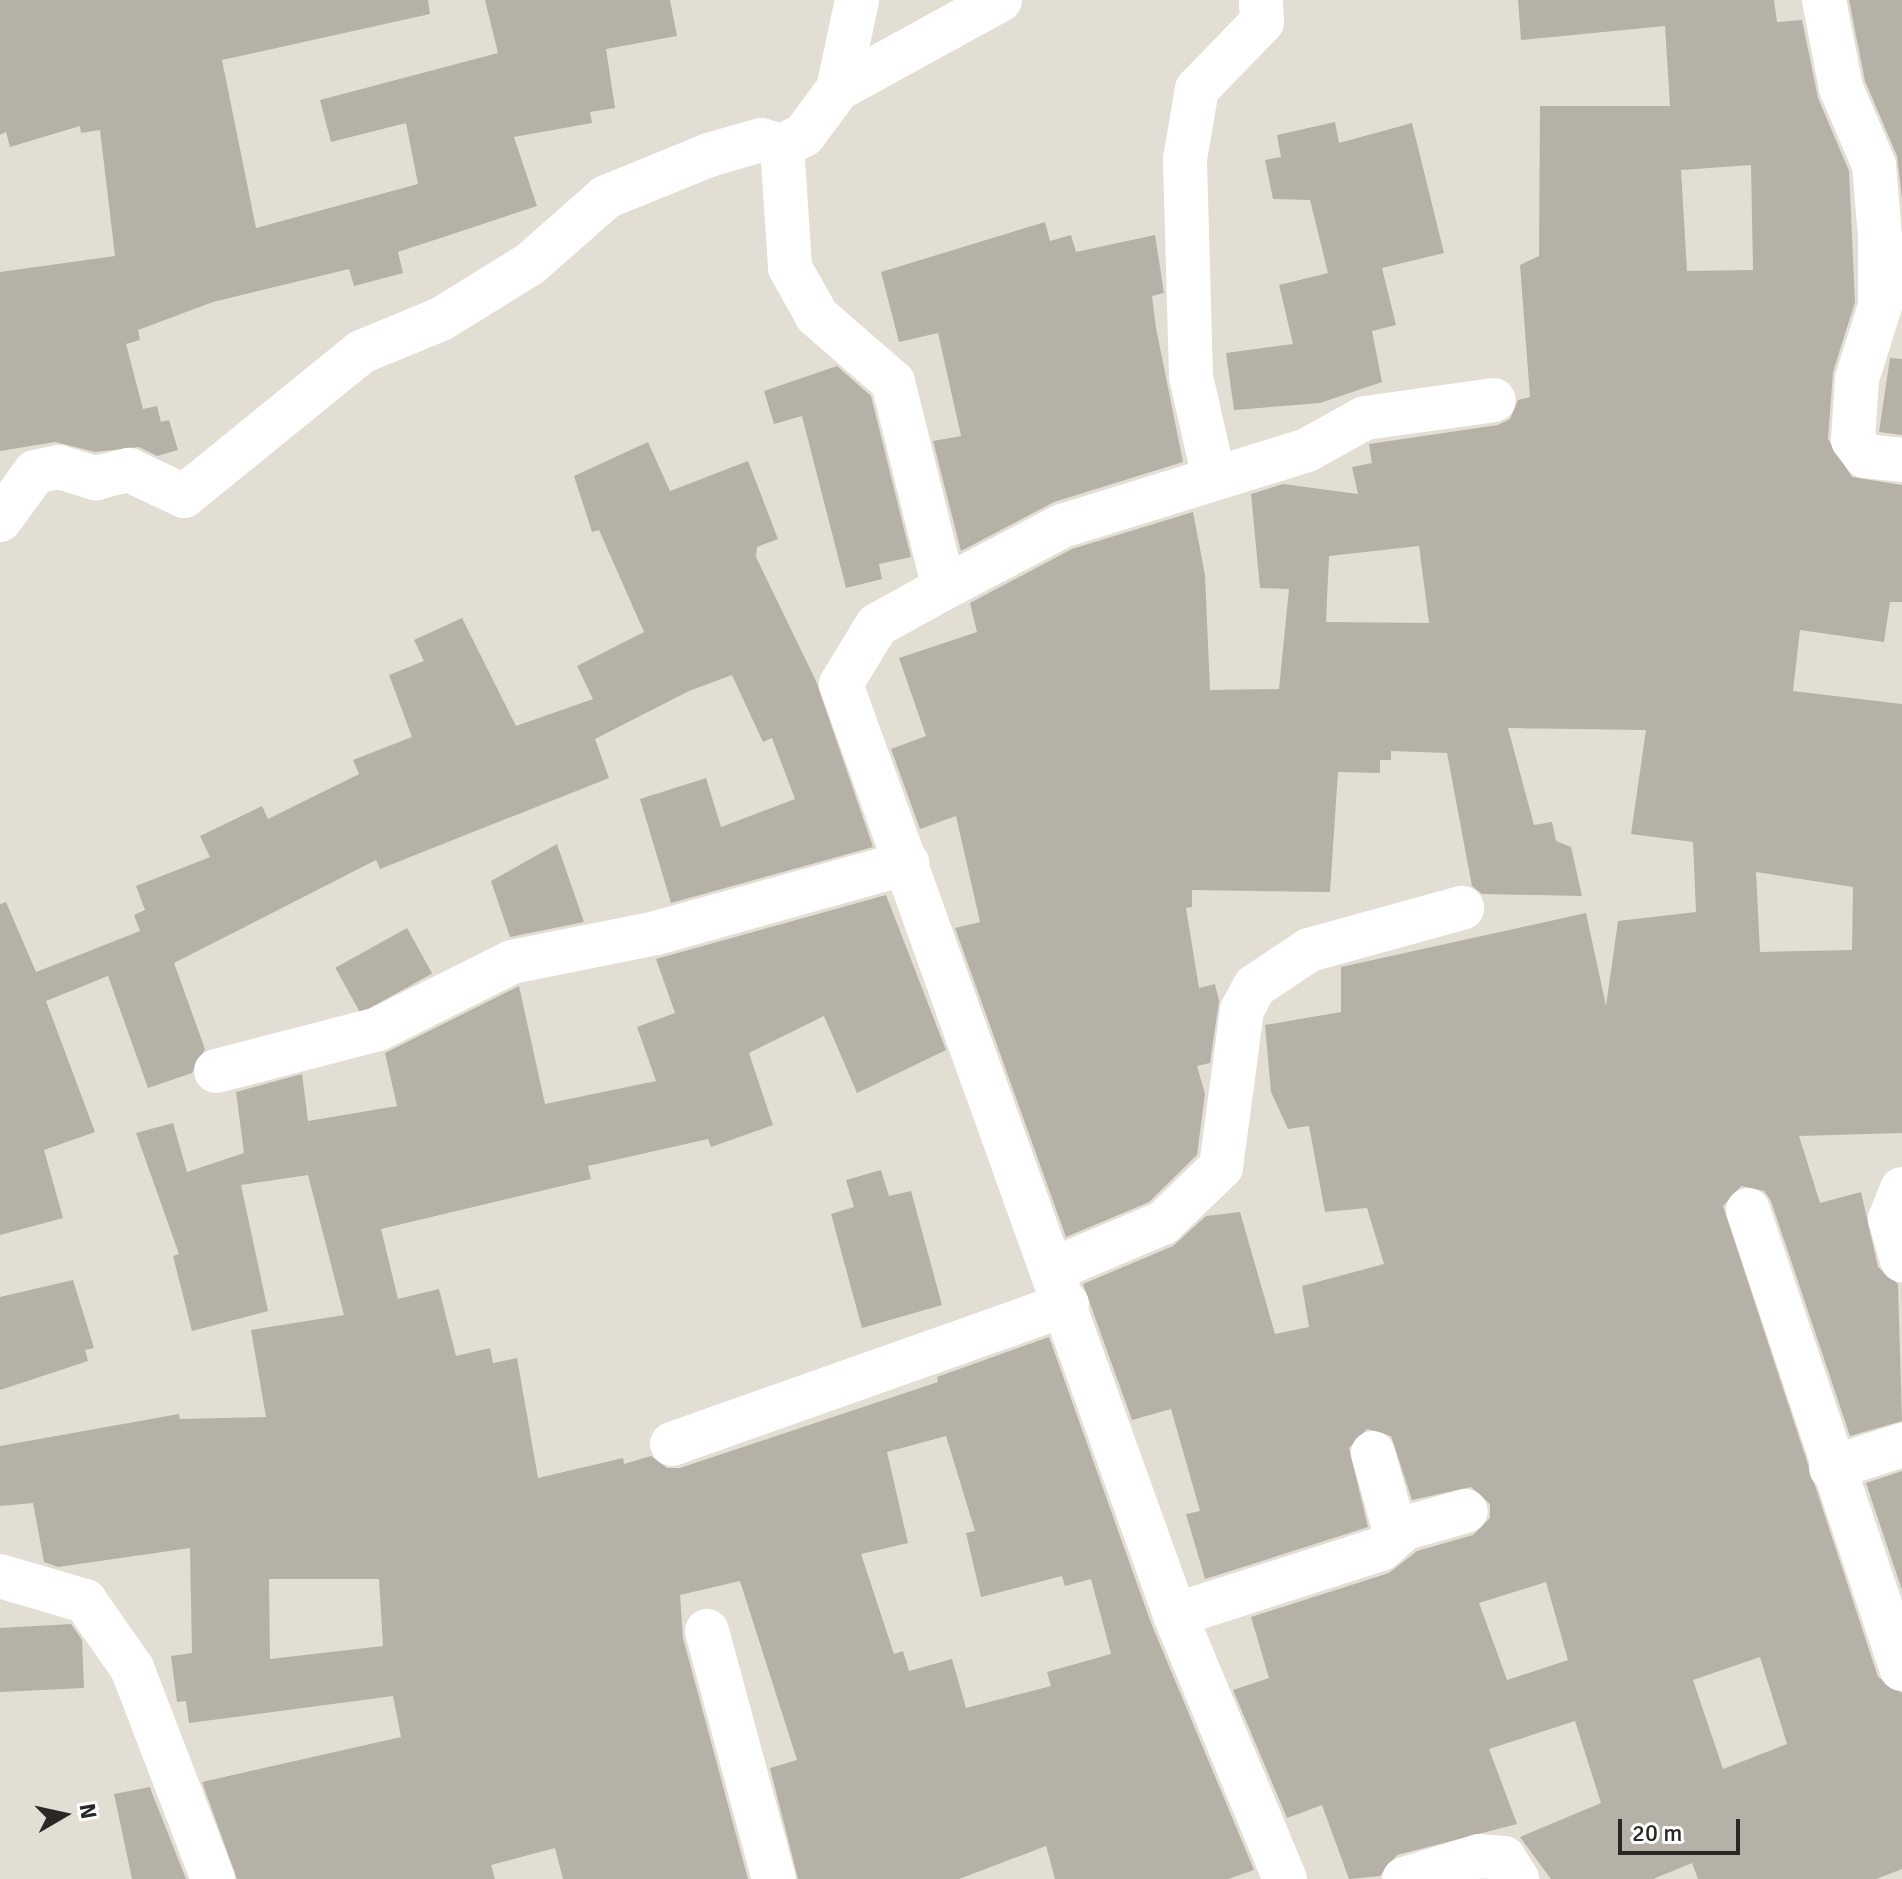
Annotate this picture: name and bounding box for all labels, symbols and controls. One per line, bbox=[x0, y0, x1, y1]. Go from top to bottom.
north arrow bbox=[24, 1775, 104, 1855]
text: N bbox=[74, 1801, 103, 1821]
scale bar bbox=[1622, 1803, 1744, 1853]
text: 20 m bbox=[1632, 1818, 1682, 1848]

